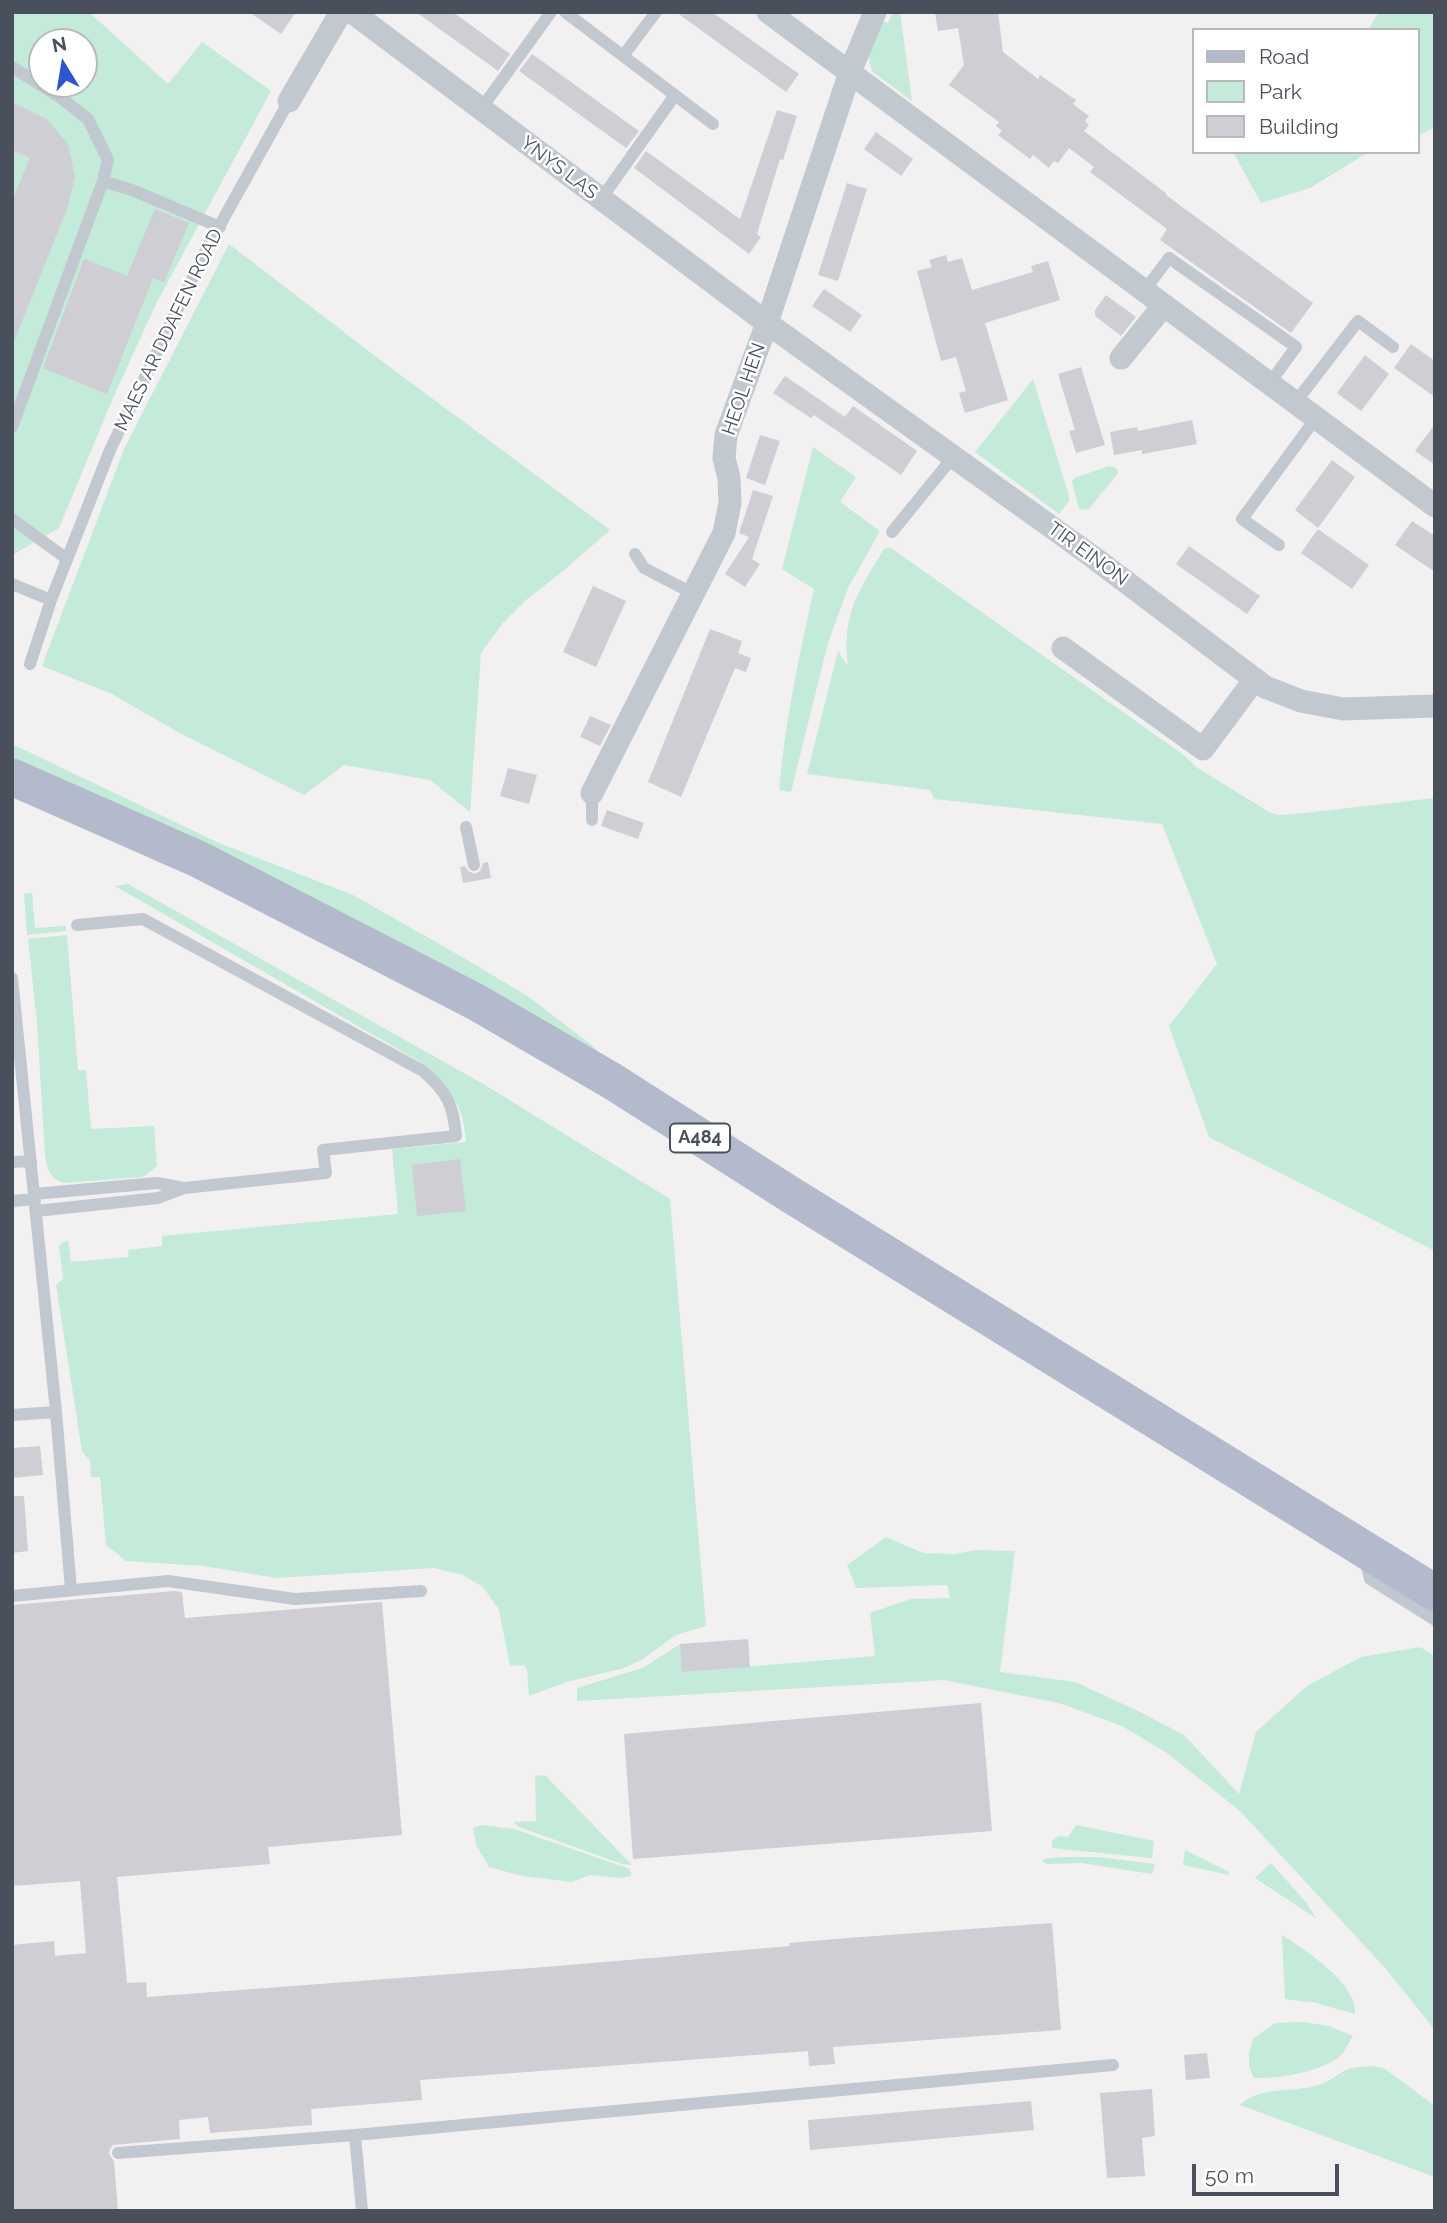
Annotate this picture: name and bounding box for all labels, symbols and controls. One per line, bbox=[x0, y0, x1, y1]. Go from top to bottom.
north arrow bbox=[28, 28, 98, 98]
legend bbox=[1192, 28, 1419, 154]
text: N bbox=[50, 32, 69, 57]
text: Road bbox=[1259, 44, 1309, 69]
text: Park bbox=[1259, 79, 1302, 104]
text: Building bbox=[1259, 114, 1339, 139]
street label: YNYS LAS bbox=[516, 132, 602, 204]
street label: MAES AR DDAFEN ROAD bbox=[110, 225, 228, 435]
street label: HEOL HEN bbox=[718, 340, 770, 438]
street label: TIR EINON bbox=[1044, 517, 1132, 591]
road number: A484 bbox=[670, 1124, 730, 1153]
scale bar bbox=[1195, 2150, 1342, 2194]
text: 50 m bbox=[1205, 2163, 1254, 2188]

